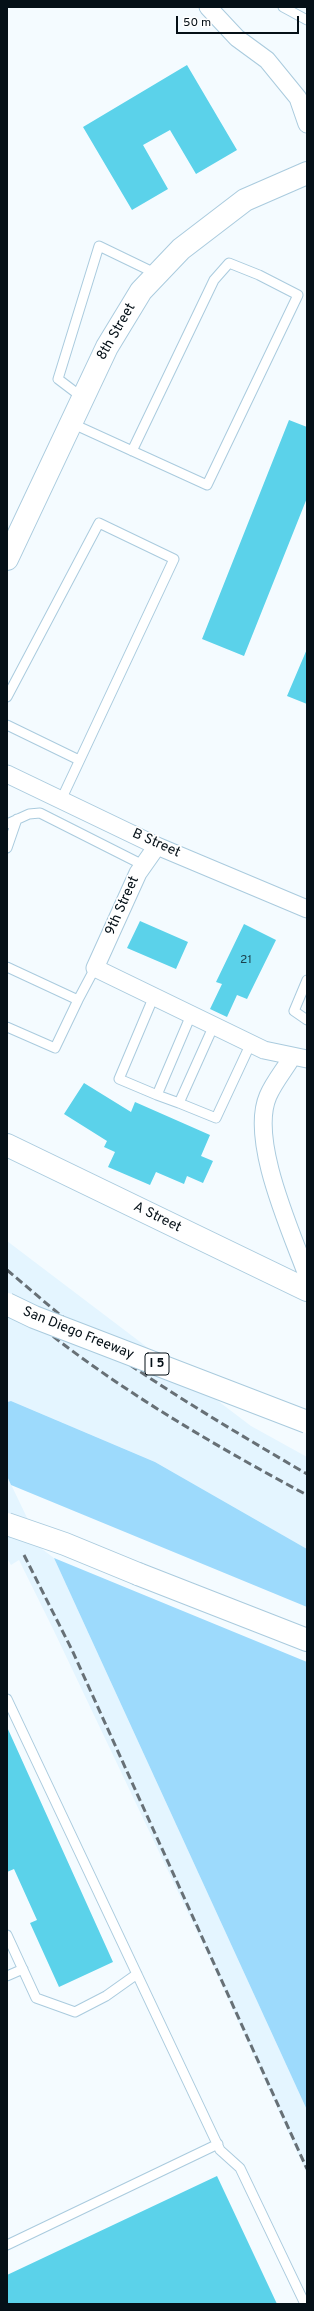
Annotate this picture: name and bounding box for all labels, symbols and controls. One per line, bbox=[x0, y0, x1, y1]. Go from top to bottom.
scale bar bbox=[178, 8, 301, 34]
text: 50 m bbox=[183, 15, 211, 31]
street label: 8th Street bbox=[94, 301, 140, 363]
street label: B Street bbox=[129, 826, 183, 862]
street label: 9th Street bbox=[102, 874, 144, 938]
house number: 21 bbox=[240, 954, 252, 968]
street label: A Street bbox=[130, 1199, 184, 1237]
street label: San Diego Freeway bbox=[20, 1304, 136, 1364]
road number: I 5 bbox=[145, 1353, 169, 1375]

